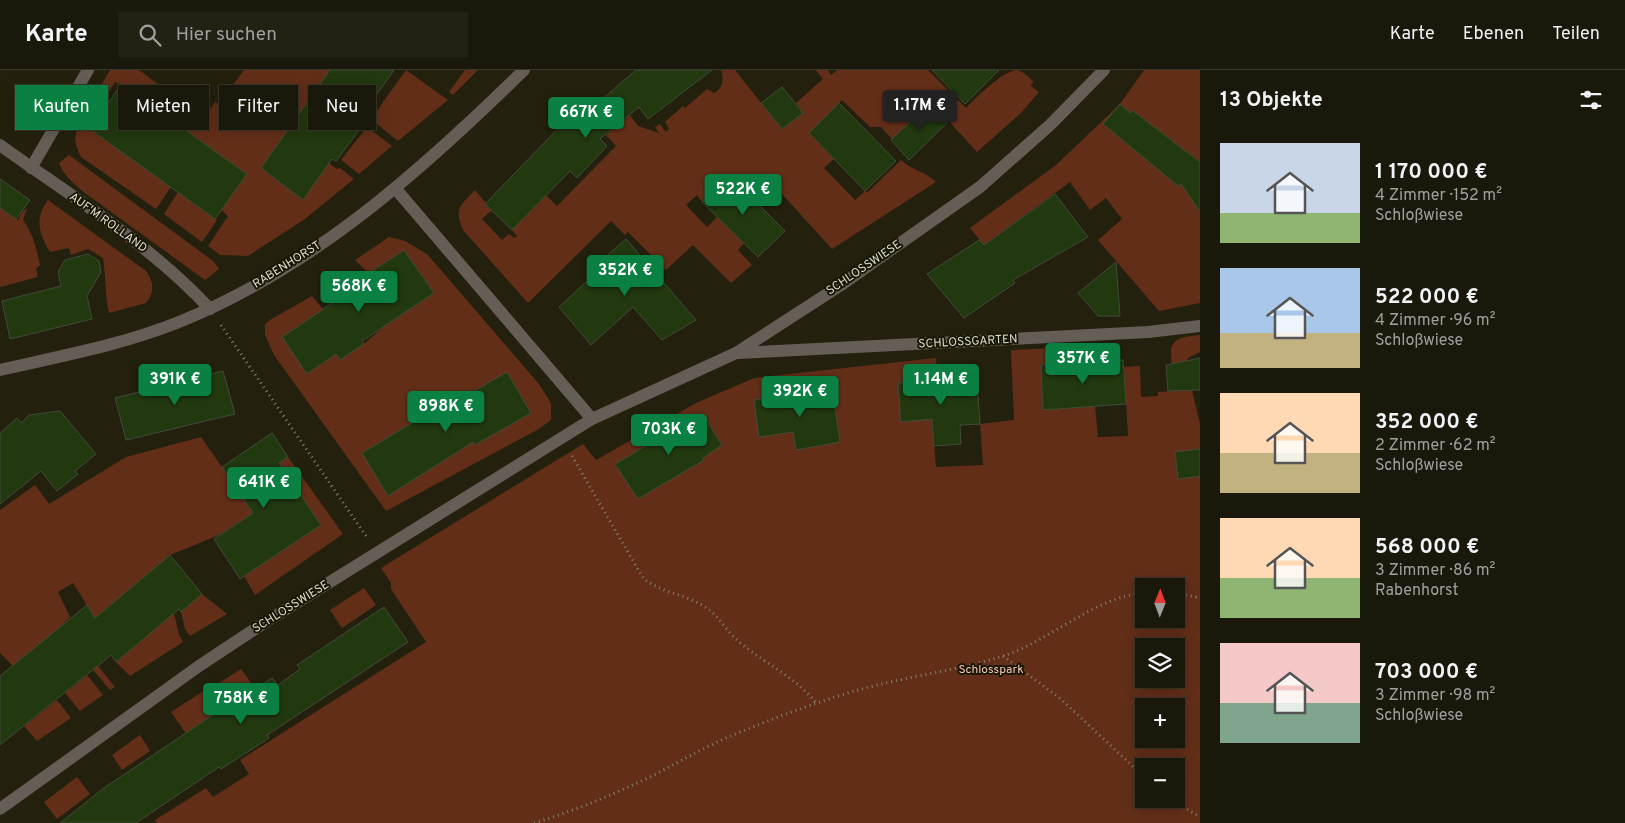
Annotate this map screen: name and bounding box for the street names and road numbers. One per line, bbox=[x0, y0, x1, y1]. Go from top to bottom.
street label: AUF'M ROLLAND bbox=[66, 189, 150, 257]
street label: SCHLOSSWIESE bbox=[823, 237, 905, 299]
street label: RABENHORST bbox=[250, 238, 324, 292]
street label: SCHLOSSGARTEN bbox=[918, 331, 1018, 353]
street label: SCHLOSSWIESE bbox=[250, 577, 332, 637]

